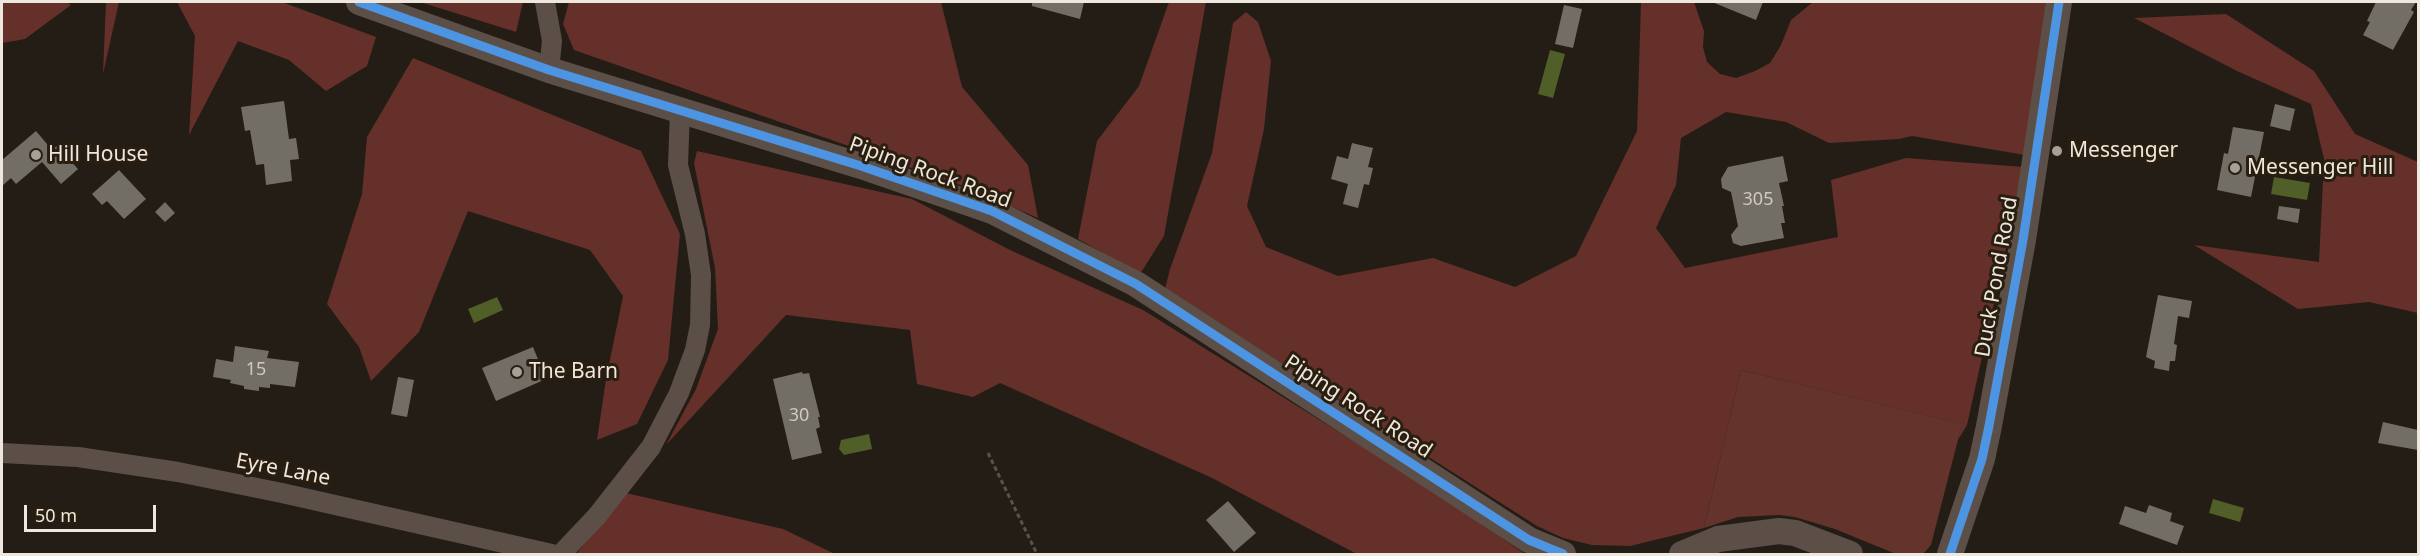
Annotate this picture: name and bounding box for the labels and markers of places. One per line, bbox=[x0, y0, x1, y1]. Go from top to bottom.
place label: Messenger bbox=[2069, 138, 2178, 164]
place label: Hill House bbox=[48, 142, 148, 168]
marker: Messenger bbox=[2050, 144, 2064, 158]
marker: Hill House bbox=[29, 148, 43, 162]
place label: Messenger Hill bbox=[2247, 155, 2394, 181]
marker: Messenger Hill bbox=[2228, 161, 2242, 175]
place label: The Barn bbox=[529, 359, 618, 385]
marker: The Barn bbox=[510, 365, 524, 379]

